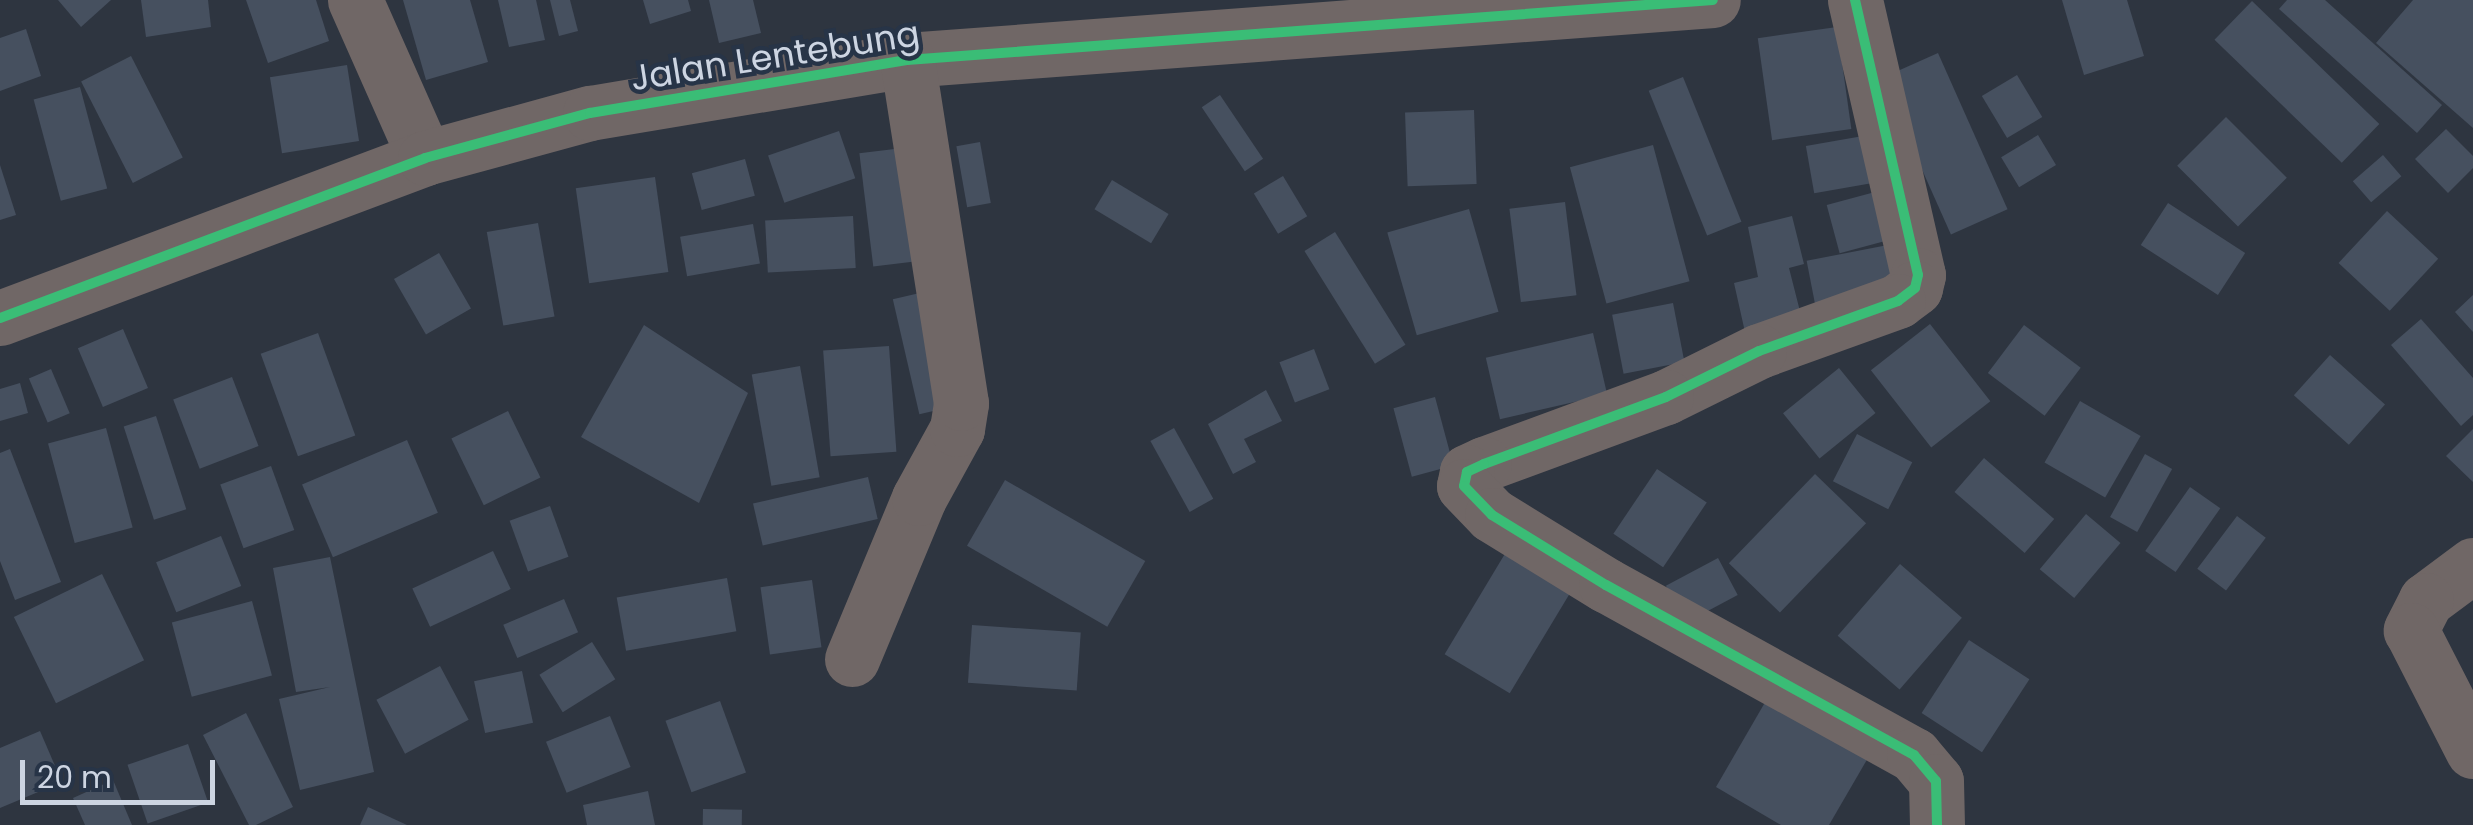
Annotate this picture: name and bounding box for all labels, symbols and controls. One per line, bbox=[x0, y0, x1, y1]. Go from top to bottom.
street label: Jalan Lentebung bbox=[628, 12, 922, 100]
scale bar bbox=[25, 740, 220, 802]
text: 20 m bbox=[37, 756, 112, 799]

